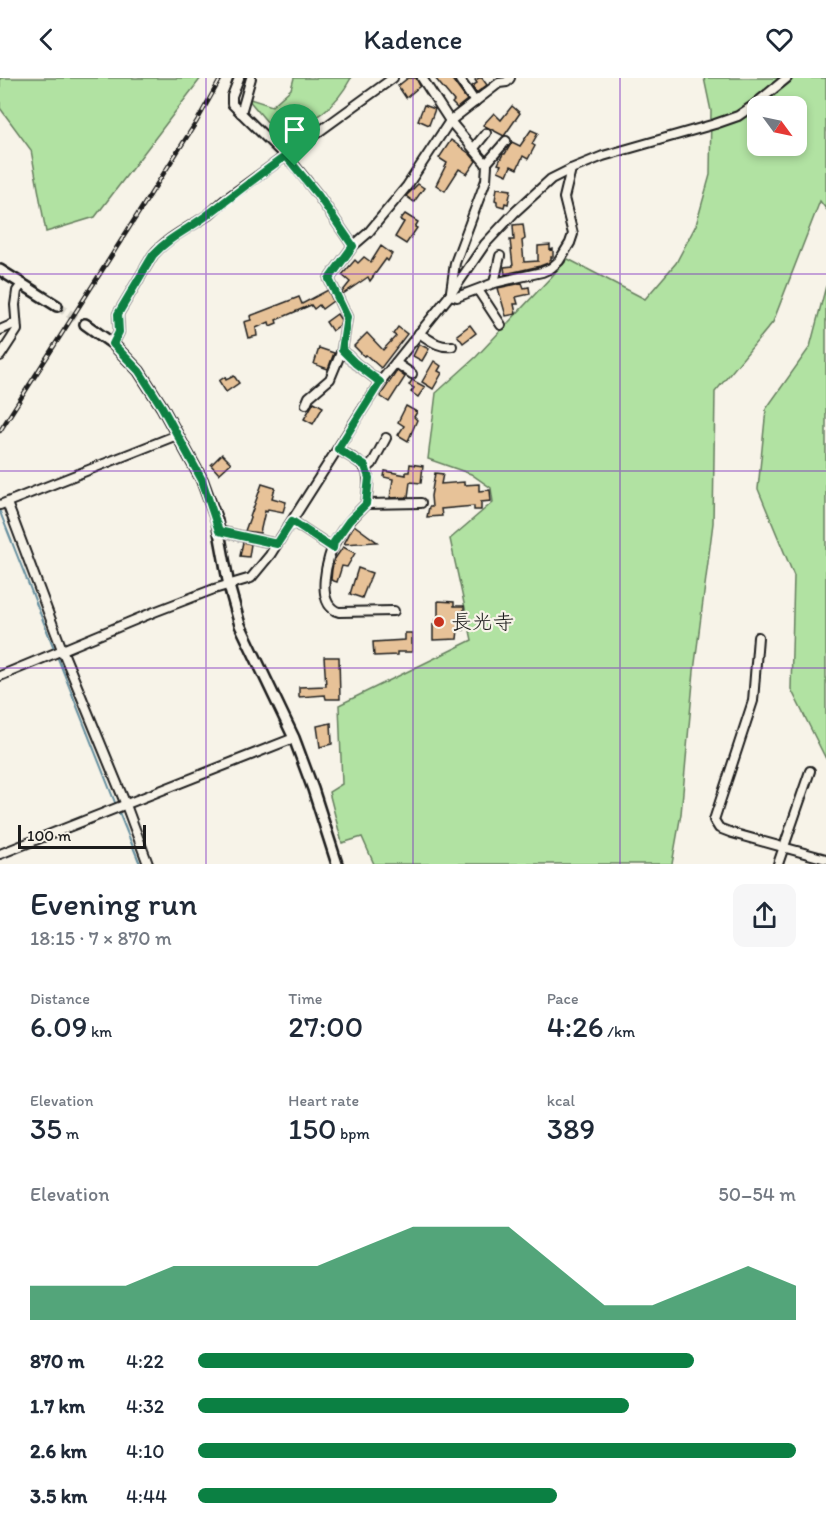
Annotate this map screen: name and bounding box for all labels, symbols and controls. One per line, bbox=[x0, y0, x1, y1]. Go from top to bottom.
icon: back bbox=[30, 23, 63, 56]
text: Kadence bbox=[363, 23, 463, 56]
icon: heart bbox=[763, 23, 796, 56]
north arrow bbox=[747, 96, 807, 156]
map controls bbox=[747, 96, 807, 156]
pin bbox=[269, 104, 320, 166]
icon: arrive bbox=[278, 113, 311, 146]
place label: 長光寺 bbox=[451, 609, 514, 634]
marker: 長光寺 bbox=[432, 615, 446, 629]
scale bar bbox=[18, 822, 146, 850]
text: 100 m bbox=[27, 826, 71, 845]
text: Evening run bbox=[30, 884, 197, 923]
button: share bbox=[733, 884, 796, 947]
text: 18:15 · 7 × 870 m bbox=[30, 926, 172, 950]
text: Distance bbox=[30, 989, 90, 1008]
text: Time bbox=[288, 989, 322, 1008]
text: Pace bbox=[547, 989, 579, 1008]
text: 6.09 bbox=[30, 1008, 87, 1045]
text: 27:00 bbox=[288, 1008, 363, 1045]
text: 4:26 bbox=[547, 1008, 604, 1045]
text: km bbox=[87, 1022, 112, 1041]
text: /km bbox=[604, 1022, 635, 1041]
text: Elevation bbox=[30, 1091, 94, 1110]
text: Heart rate bbox=[288, 1091, 359, 1110]
text: kcal bbox=[547, 1091, 575, 1110]
text: 35 bbox=[30, 1110, 62, 1147]
text: 150 bbox=[288, 1110, 336, 1147]
text: 389 bbox=[547, 1110, 595, 1147]
text: m bbox=[62, 1124, 79, 1143]
text: bpm bbox=[336, 1124, 370, 1143]
text: Elevation bbox=[30, 1182, 109, 1206]
text: 50–54 m bbox=[718, 1182, 796, 1206]
text: 870 m bbox=[30, 1349, 85, 1373]
text: 4:22 bbox=[126, 1349, 164, 1373]
text: 1.7 km bbox=[30, 1394, 85, 1418]
text: 4:32 bbox=[126, 1394, 164, 1418]
text: 2.6 km bbox=[30, 1439, 87, 1463]
text: 4:10 bbox=[126, 1439, 165, 1463]
text: 3.5 km bbox=[30, 1484, 87, 1508]
text: 4:44 bbox=[126, 1484, 167, 1508]

